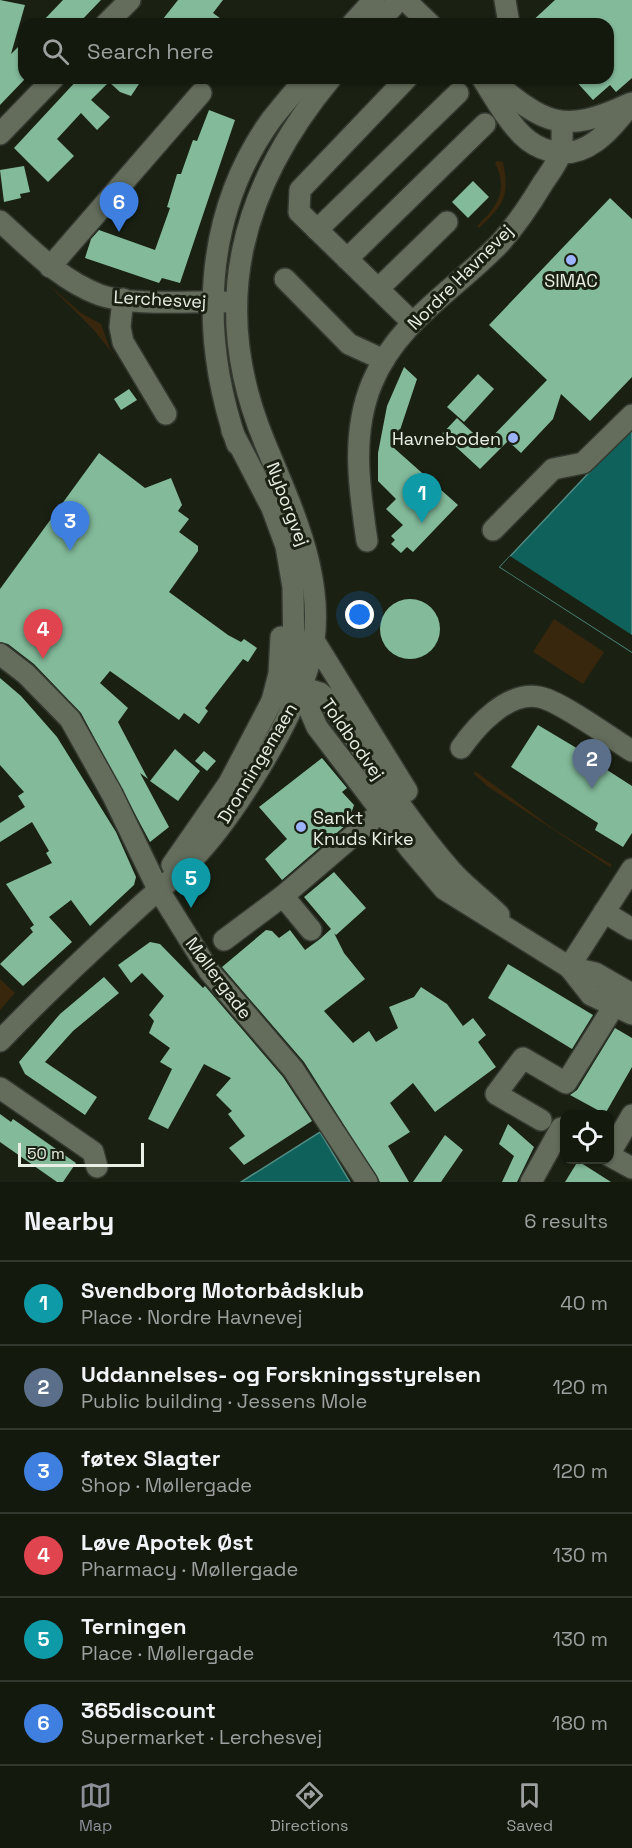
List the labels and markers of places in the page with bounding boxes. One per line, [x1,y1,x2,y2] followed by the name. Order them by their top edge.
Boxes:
[100,182,138,232] pin: 6
[564,253,578,267] marker: SIMAC
[544,269,598,292] place label: SIMAC
[392,427,501,450] place label: Havneboden
[506,431,520,445] marker: Havneboden
[402,474,442,523] pin: 1
[50,502,90,551] pin: 3
[24,610,63,659] pin: 4
[572,740,612,789] pin: 2
[313,806,414,850] place label: Sankt Knuds Kirke
[294,820,308,834] marker: Sankt Knuds Kirke
[172,858,210,908] pin: 5

